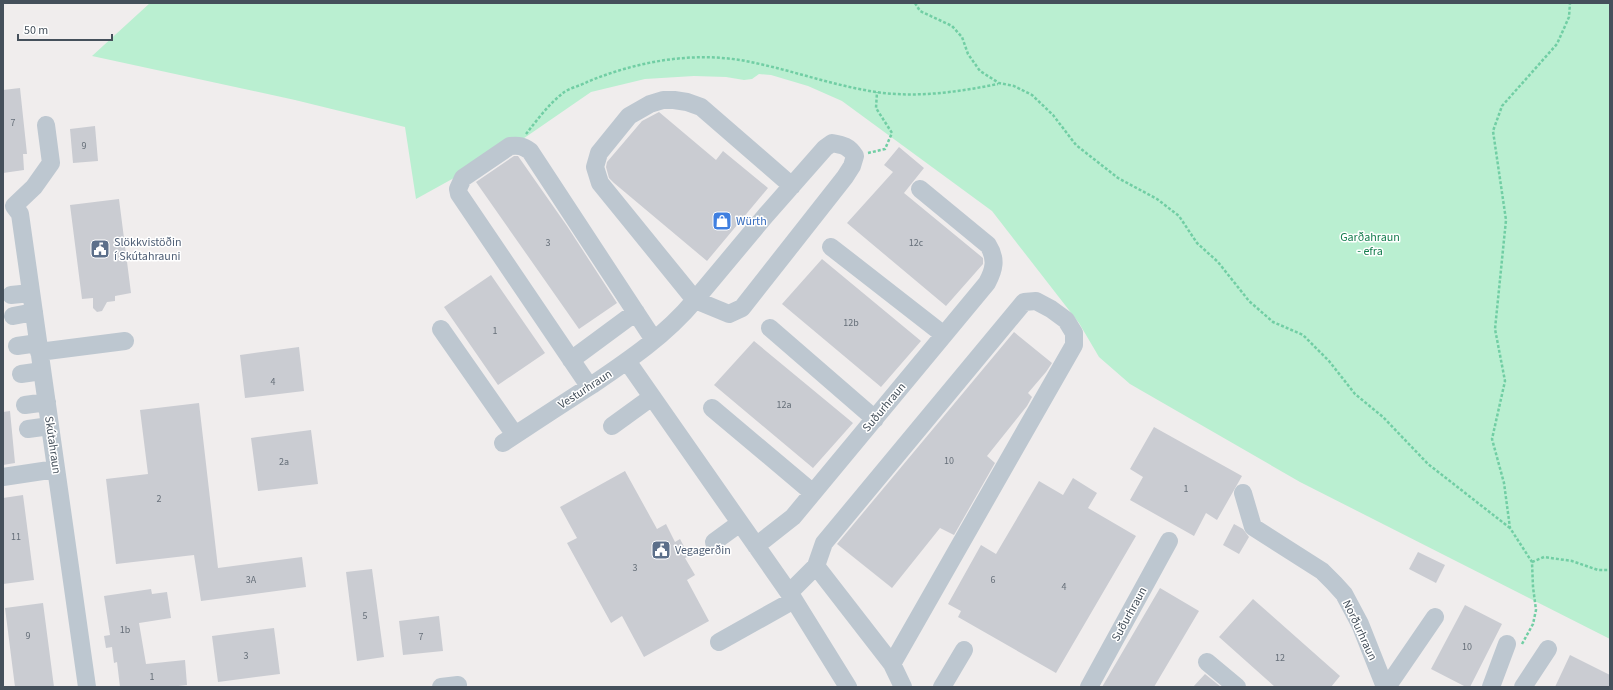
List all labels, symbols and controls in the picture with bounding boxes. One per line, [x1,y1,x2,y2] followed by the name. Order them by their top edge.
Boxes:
[18,16,112,42] scale bar
[24,22,48,39] text: 50 m
[11,116,16,130] house number: 7
[82,139,87,153] house number: 9
[711,210,733,232] shop icon: Würth
[736,213,767,230] place label: Würth
[1340,229,1400,260] park label: Garðahraun - efra
[114,234,182,265] place label: Slökkvistöðin í Skútahrauni
[546,236,551,250] house number: 3
[909,236,924,250] house number: 12c
[89,238,111,260] public building icon: Slökkvistöðin í Skútahrauni
[843,316,859,330] house number: 12b
[493,324,498,338] house number: 1
[555,366,616,413] street label: Vesturhraun
[271,375,276,389] house number: 4
[859,379,910,436] street label: Suðurhraun
[777,398,791,412] house number: 12a
[40,415,65,475] street label: Skútahraun
[944,454,954,468] house number: 10
[279,455,289,469] house number: 2a
[1184,482,1189,496] house number: 1
[157,492,162,506] house number: 2
[11,530,21,544] house number: 11
[650,539,672,561] public building icon: Vegagerðin
[675,542,731,559] place label: Vegagerðin
[633,561,638,575] house number: 3
[246,573,257,587] house number: 3A
[991,573,996,587] house number: 6
[1062,580,1067,594] house number: 4
[1108,584,1151,644] street label: Suðurhraun
[1338,597,1381,663] street label: Norðurhraun
[363,609,368,623] house number: 5
[120,623,131,637] house number: 1b
[26,629,31,643] house number: 9
[419,630,424,644] house number: 7
[1462,640,1472,654] house number: 10
[244,649,249,663] house number: 3
[1275,651,1285,665] house number: 12
[150,670,155,684] house number: 1

